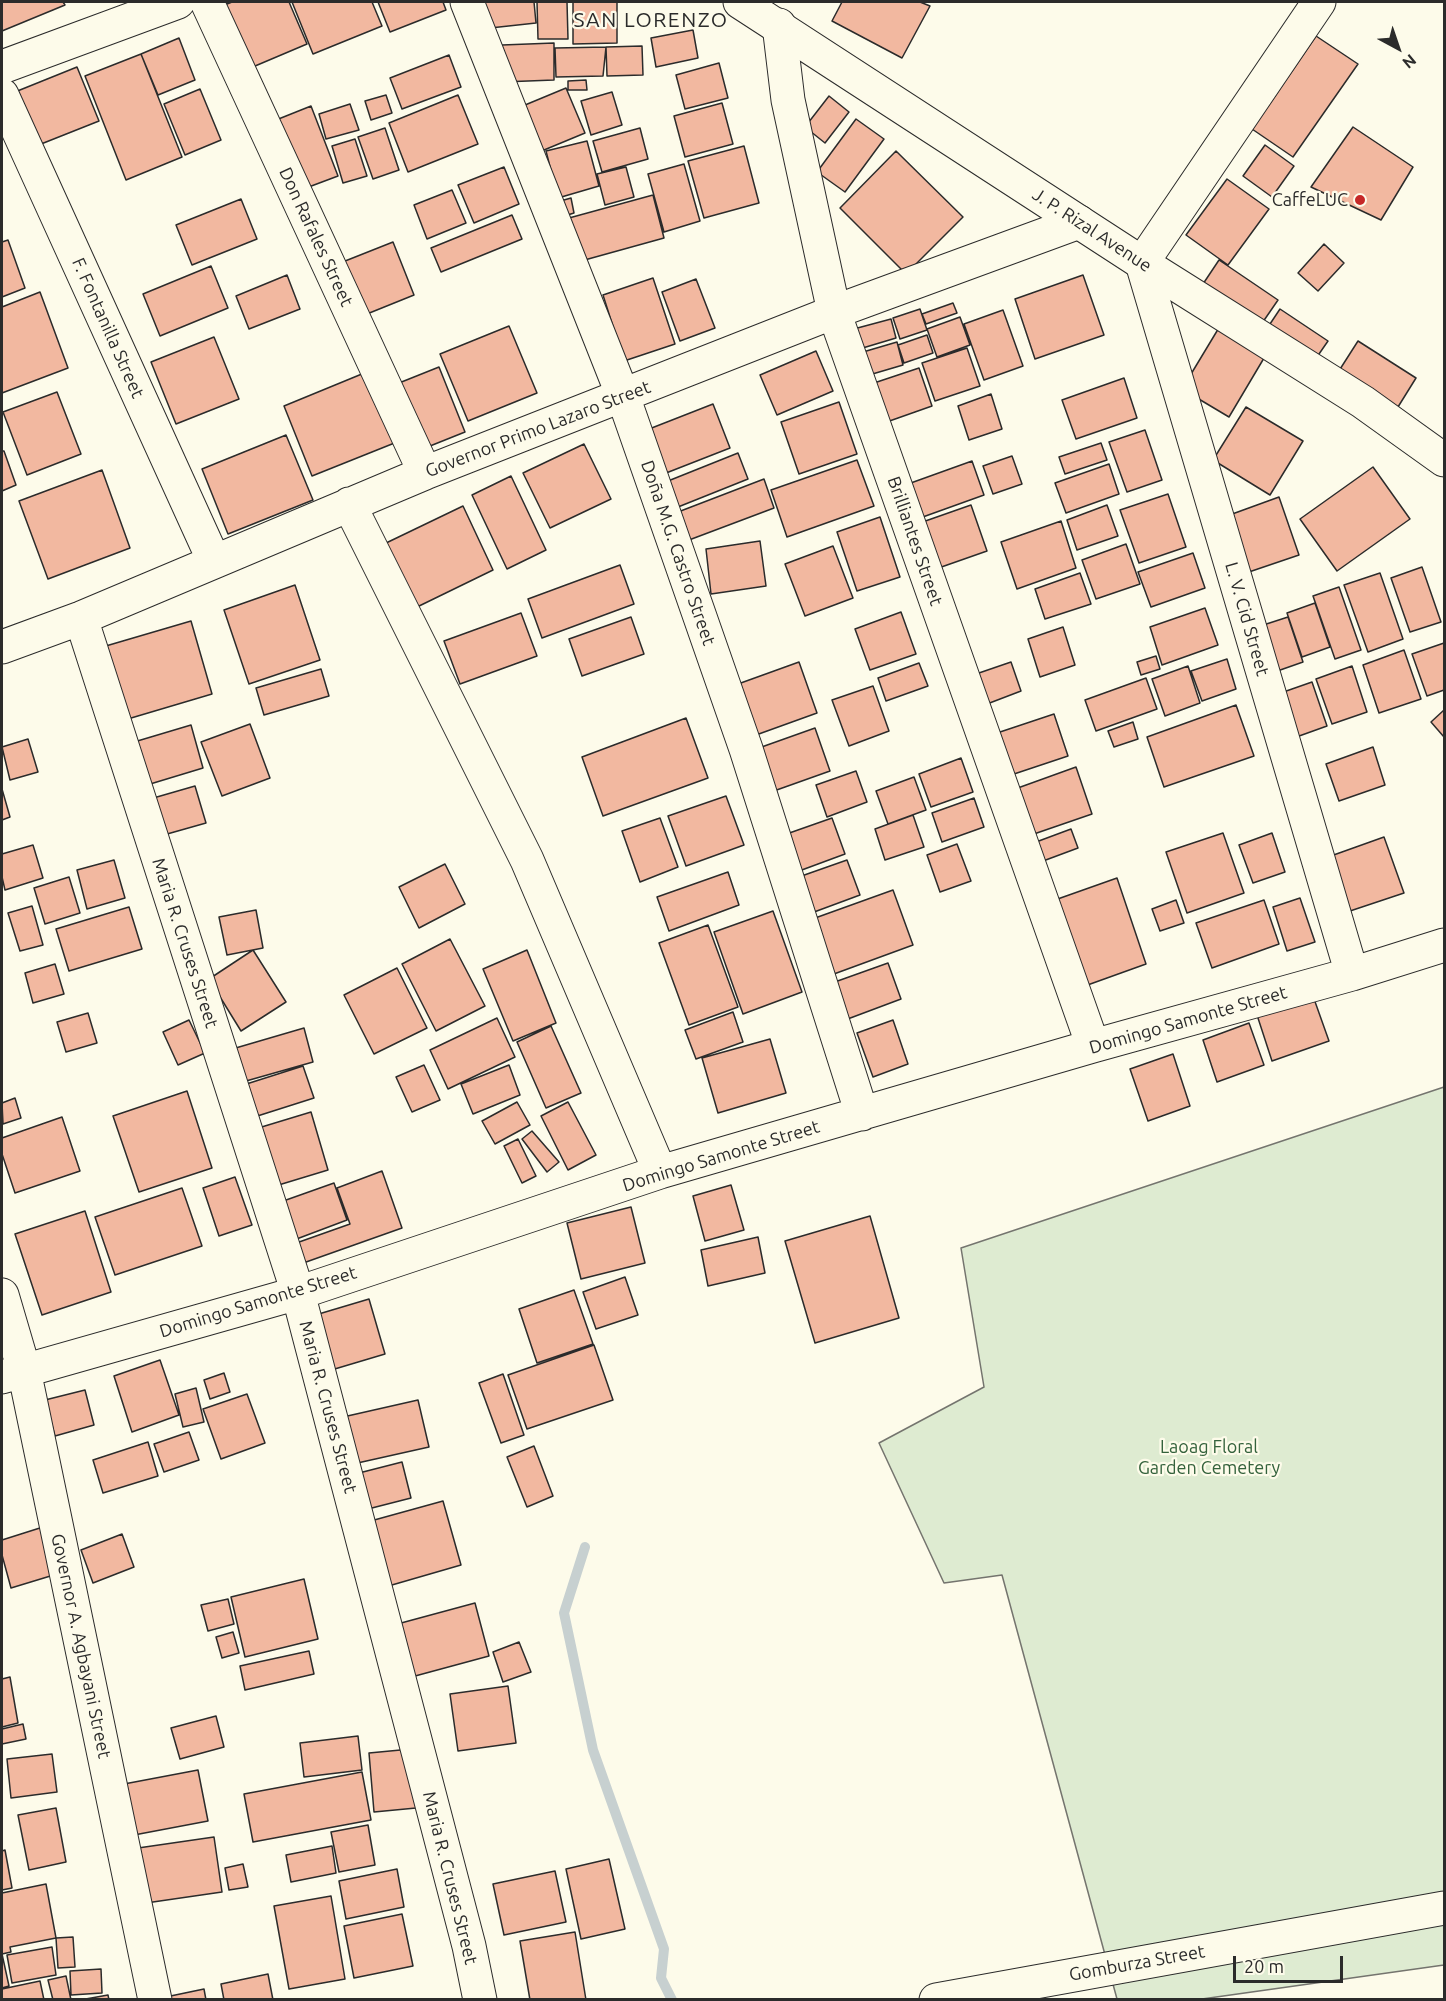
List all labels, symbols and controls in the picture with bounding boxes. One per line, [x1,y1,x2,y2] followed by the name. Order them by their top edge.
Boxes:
[573,7,729,33] district label: SAN LORENZO
[1368,18,1428,78] north arrow
[1399,51,1420,73] text: N
[274,164,358,310] street label: Don Rafales Street
[1028,183,1156,277] street label: J. P. Rizal Avenue
[1272,189,1348,211] place label: CaffeLUC
[1353,193,1367,207] marker: CaffeLUC
[67,254,149,402] street label: F. Fontanilla Street
[422,376,654,482] street label: Governor Primo Lazaro Street
[636,458,720,648] street label: Doña M.G. Castro Street
[883,474,947,608] street label: Brilliantes Street
[1220,560,1274,678] street label: L. V. Cid Street
[147,855,223,1031] street label: Maria R. Cruses Street
[1087,981,1289,1059] street label: Domingo Samonte Street
[620,1116,822,1196] street label: Domingo Samonte Street
[157,1262,359,1342] street label: Domingo Samonte Street
[295,1318,361,1496] street label: Maria R. Cruses Street
[1138,1436,1280,1478] park label: Laoag Floral Garden Cemetery
[47,1532,115,1760] street label: Governor A. Agbayani Street
[418,1789,482,1967] street label: Maria R. Cruses Street
[1067,1940,1207,1986] street label: Gomburza Street
[1236,1944,1346,1982] scale bar
[1244,1956,1284,1976] text: 20 m

